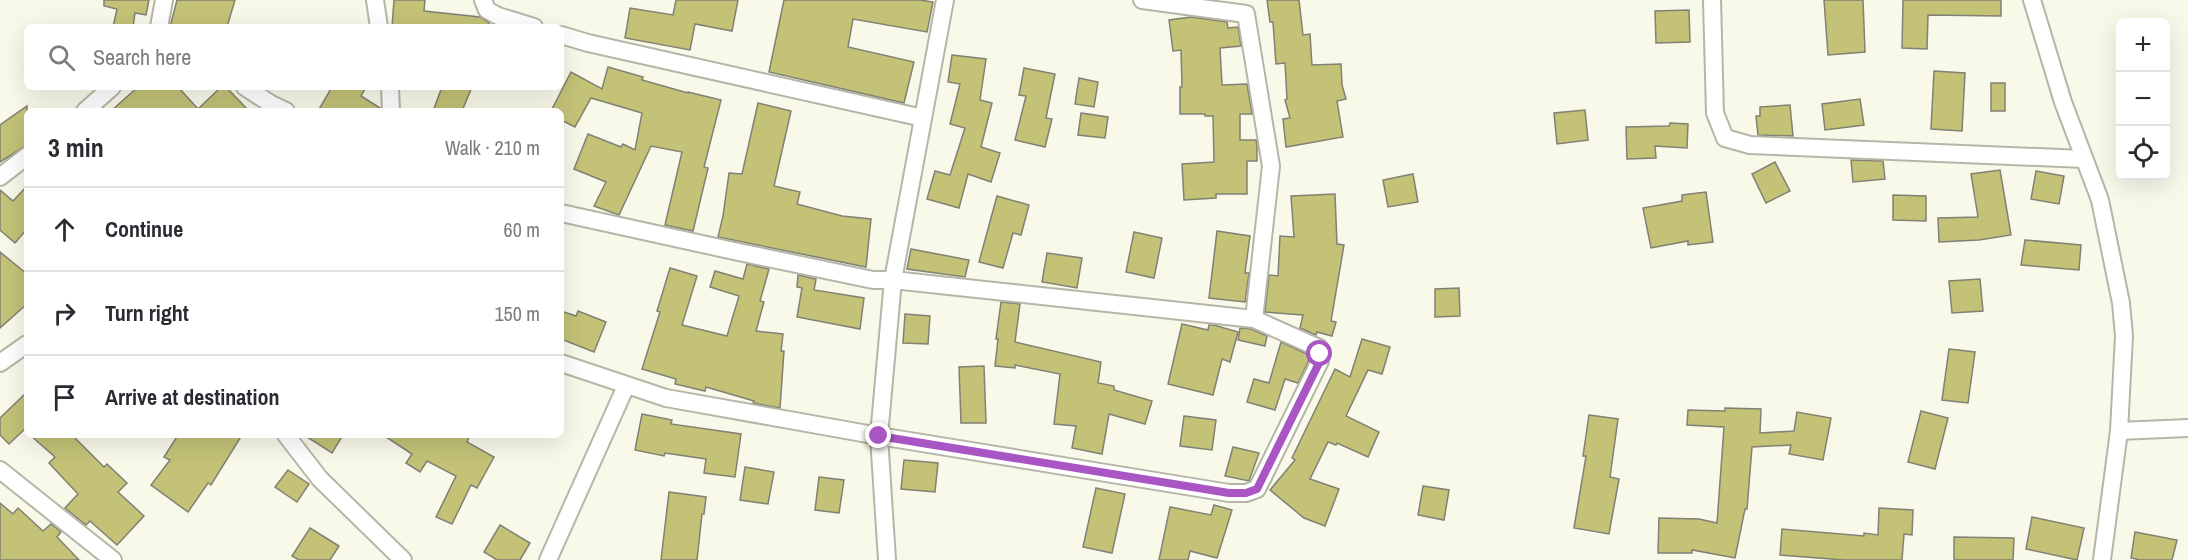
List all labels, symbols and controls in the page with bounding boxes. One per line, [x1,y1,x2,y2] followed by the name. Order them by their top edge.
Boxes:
[2116,18,2170,180] map controls
[2116,18,2170,72] button: +
[24,24,564,90] search box
[45,41,78,74] icon: search
[93,42,191,72] text: Search here
[2116,72,2170,126] button: −
[2116,126,2170,180] button: locate
[48,130,104,165] text: 3 min
[445,134,540,161] text: Walk · 210 m
[48,213,81,246] icon: ahead
[105,214,183,244] text: Continue
[504,216,540,243] text: 60 m
[48,297,81,330] icon: right
[105,298,189,328] text: Turn right
[494,300,540,327] text: 150 m
[1306,340,1332,366] route start
[48,381,81,414] icon: arrive
[105,382,279,412] text: Arrive at destination
[865,422,891,448] route end

